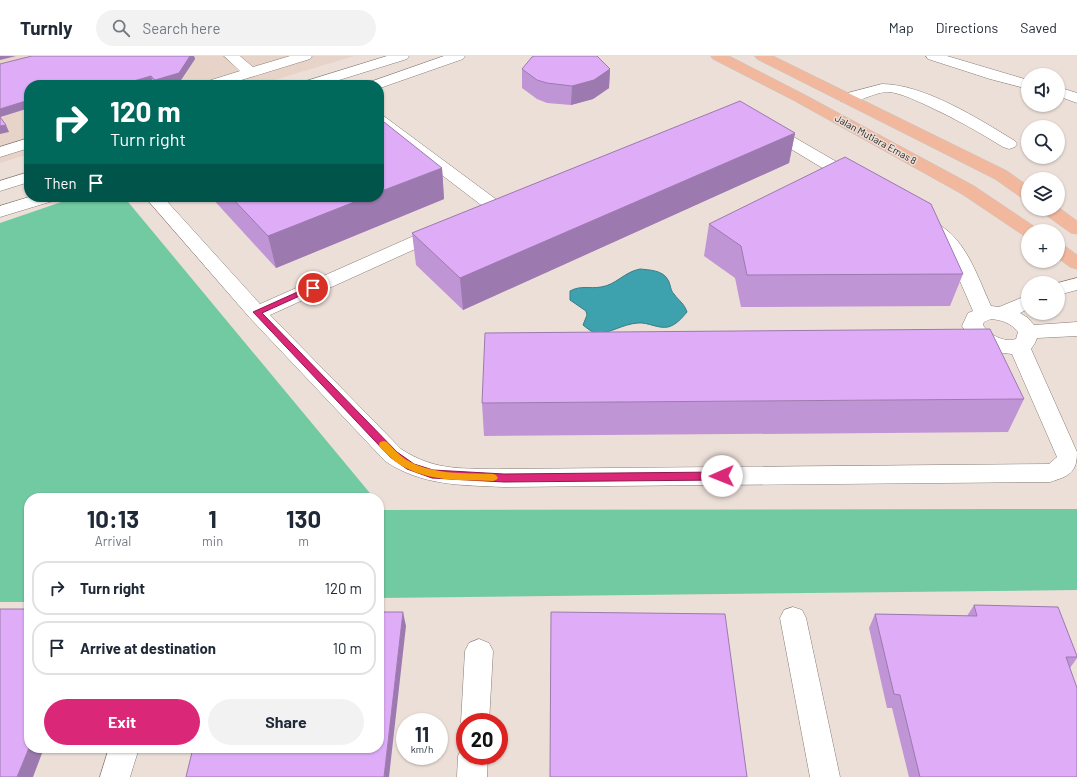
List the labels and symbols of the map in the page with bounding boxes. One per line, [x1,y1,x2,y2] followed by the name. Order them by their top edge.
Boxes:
[833,112,919,166] street label: Jalan Mutiara Emas 8
[296,271,330,305] pin
[701,455,743,497] position arrow
[456,713,508,765] speed limit sign: 20

